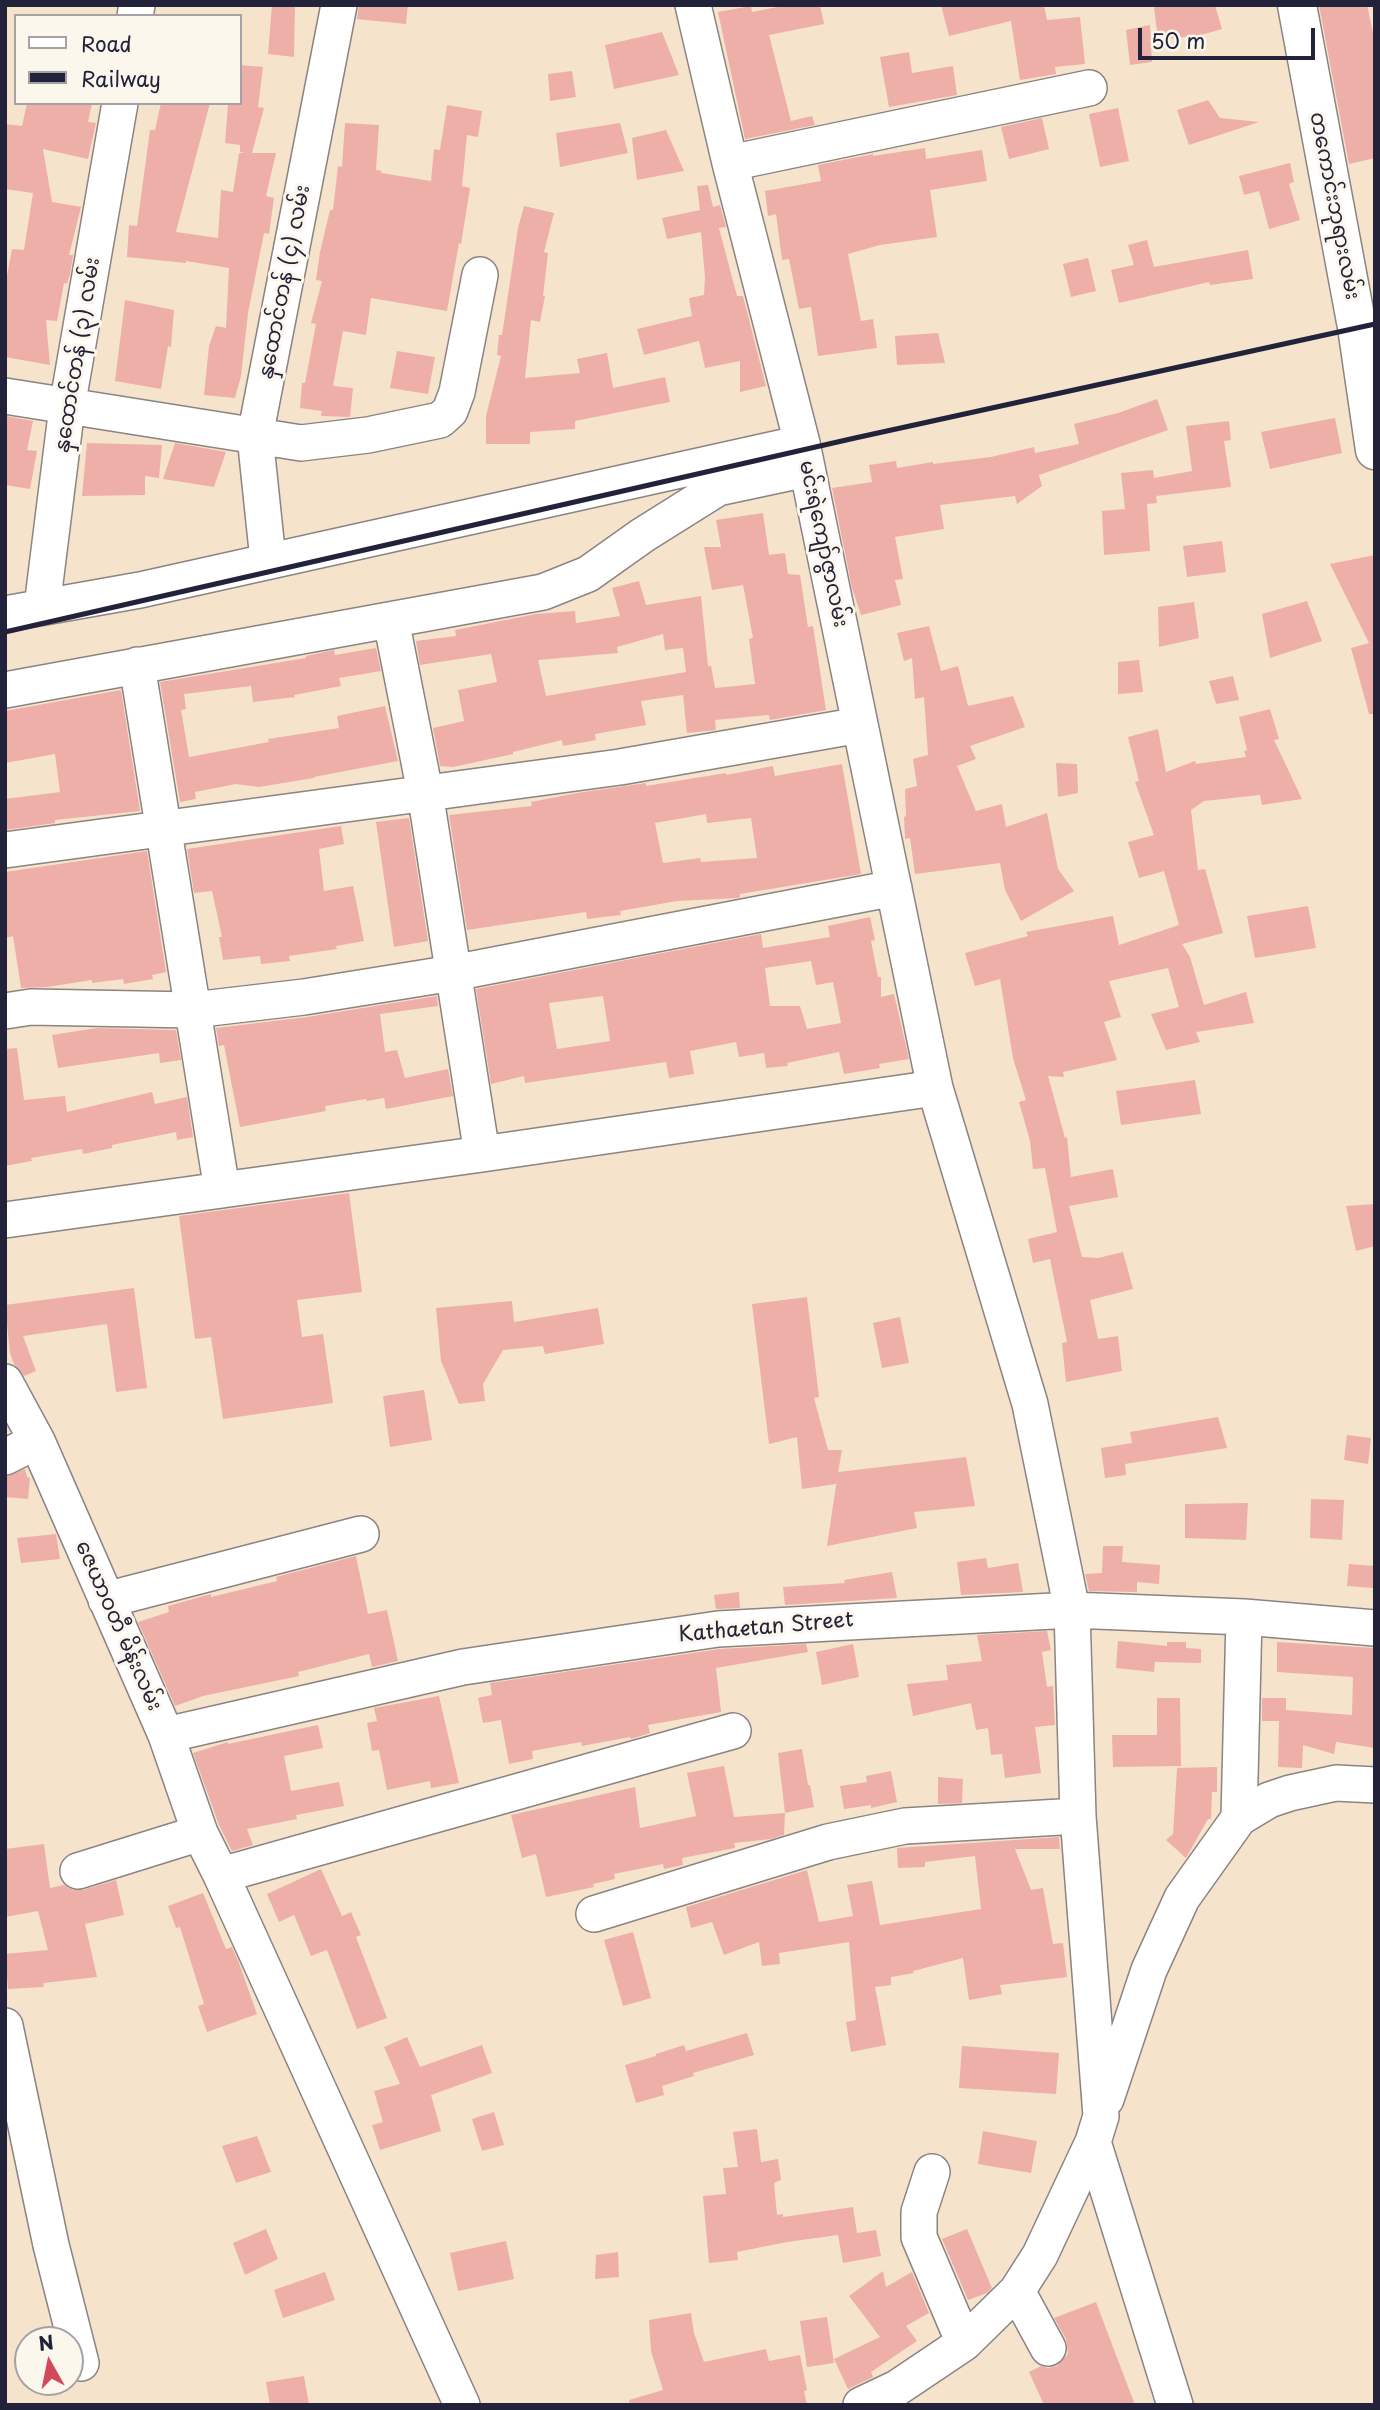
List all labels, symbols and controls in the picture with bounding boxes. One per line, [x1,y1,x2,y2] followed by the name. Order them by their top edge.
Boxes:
[14,14,242,105] legend
[1142,14,1319,58] scale bar
[1151,24,1205,56] text: 50 m
[81,27,132,59] text: Road
[81,62,161,94] text: Railway
[1303,110,1365,302] street label: တကောင်းဘုရားလမ်း
[254,183,316,381] street label: နှထောင်တန် (၄) လမ်း
[50,256,106,454] street label: နှထောင်တန် (၃) လမ်း
[793,458,853,630] street label: မင်းရဲကျော်ဇွာလမ်း
[69,1537,167,1715] street label: ဇေယာဝတီ မိန်းလမ်း
[677,1608,855,1648] street label: Kathaetan Street
[14,2326,84,2396] north arrow
[36,2327,56,2357] text: N

